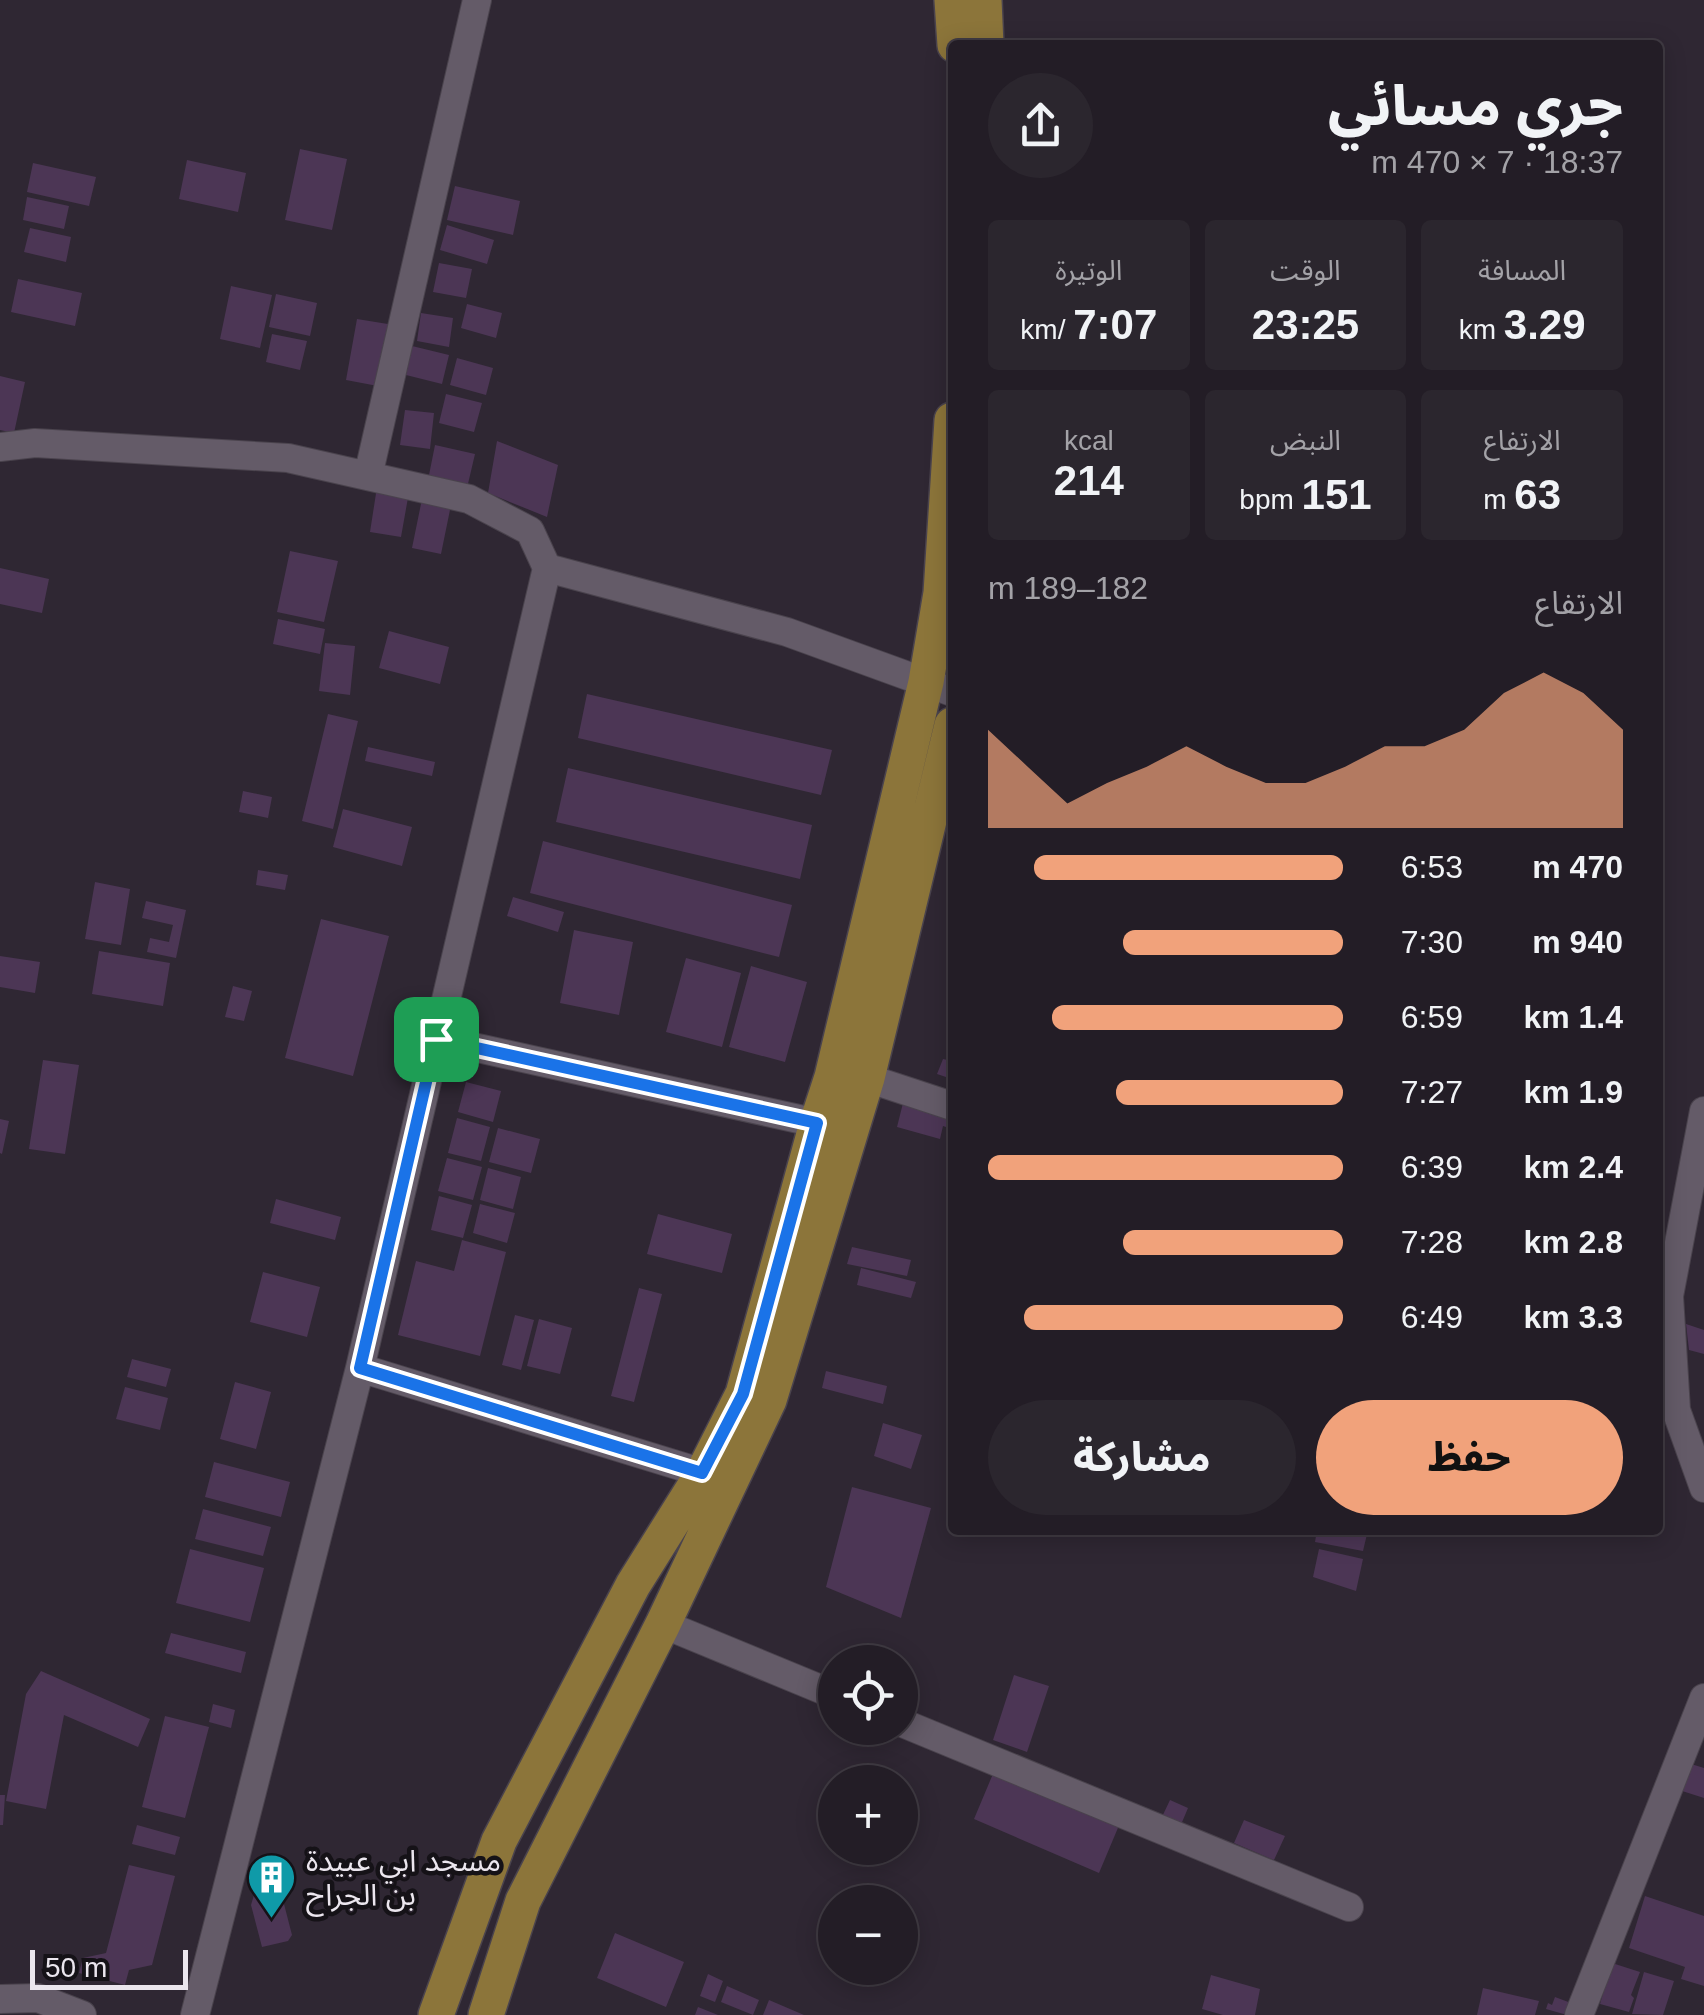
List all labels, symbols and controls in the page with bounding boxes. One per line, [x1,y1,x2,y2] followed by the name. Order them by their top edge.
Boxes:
[988,73,1093,178] button: share
[1328,75,1623,137] text: جري مسائي
[1371,144,1623,180] text: 18:37 · 7 × 470 m
[1055,255,1122,286] text: الوتيرة
[1270,255,1341,286] text: الوقت
[1478,255,1566,286] text: المسافة
[1073,301,1157,348] text: 7:07
[1252,301,1359,348] text: 23:25
[1504,301,1586,348] text: 3.29
[1020,314,1073,345] text: /km
[1459,314,1504,345] text: km
[1064,425,1114,456] text: kcal
[1270,425,1341,456] text: النبض
[1484,425,1561,456] text: الارتفاع
[1054,457,1124,504] text: 214
[1302,471,1372,518] text: 151
[1514,471,1561,518] text: 63
[1239,484,1302,515] text: bpm
[1483,484,1514,515] text: m
[988,570,1148,606] text: 182–189 m
[1535,585,1623,621] text: الارتفاع
[1401,849,1463,885] text: 6:53
[1532,849,1623,885] text: 470 m
[1401,924,1463,960] text: 7:30
[1532,924,1623,960] text: 940 m
[394,997,479,1082] pin
[1401,999,1463,1035] text: 6:59
[1523,999,1623,1035] text: 1.4 km
[409,1012,464,1067] icon: arrive
[1401,1074,1463,1110] text: 7:27
[1523,1074,1623,1110] text: 1.9 km
[1401,1149,1463,1185] text: 6:39
[1523,1149,1623,1185] text: 2.4 km
[1401,1224,1463,1260] text: 7:28
[1523,1224,1623,1260] text: 2.8 km
[1401,1299,1463,1335] text: 6:49
[1523,1299,1623,1335] text: 3.3 km
[988,1400,1296,1515] button: مشاركة
[1316,1400,1623,1515] button: حفظ
[818,1645,918,1985] map controls
[818,1645,918,1745] button: locate
[818,1765,918,1865] button: +
[306,1844,501,1917] place label: مسجد ابي عبيدة بن الجراح
[245,1852,297,1920] building icon: مسجد ابي عبيدة بن الجراح
[818,1885,918,1985] button: −
[30,1945,188,1990] scale bar
[45,1952,107,1983] text: 50 m

